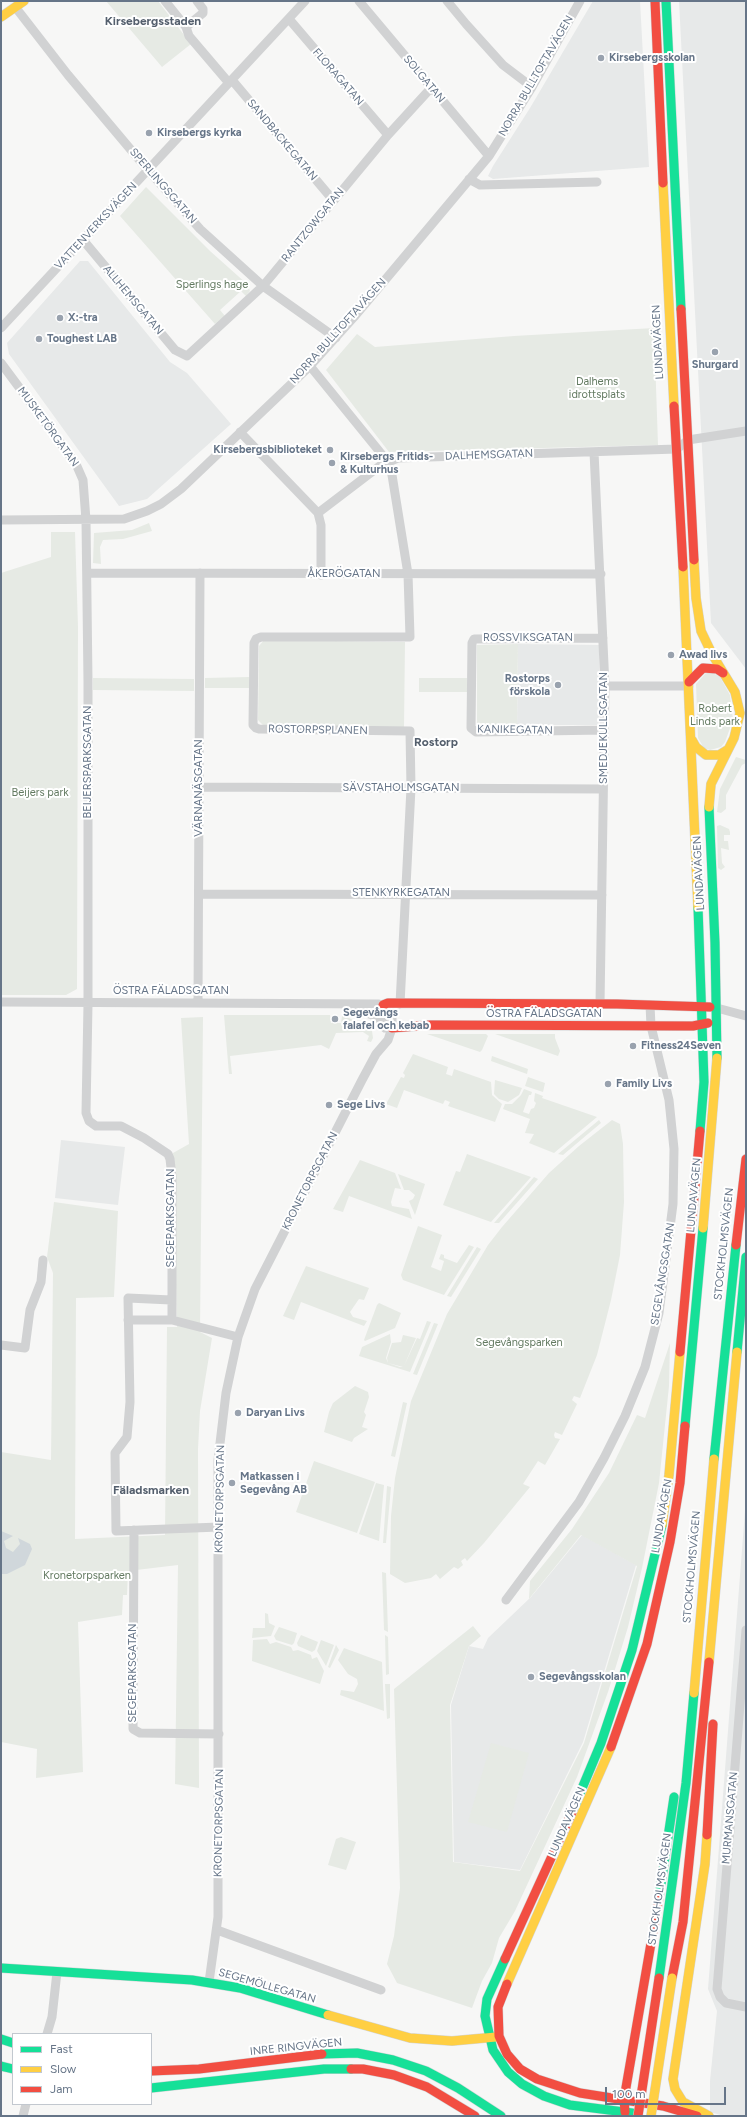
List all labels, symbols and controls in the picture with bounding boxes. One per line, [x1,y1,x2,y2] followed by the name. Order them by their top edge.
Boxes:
[496,13,576,139] street label: NORRA BULLTOFTAVÄGEN
[105,14,201,28] district label: Kirsebergsstaden
[310,46,366,108] street label: FLORAGATAN
[609,51,695,65] place label: Kirsebergsskolan
[400,53,448,105] street label: SOLGATAN
[596,53,606,63] marker: Kirsebergsskolan
[244,97,320,183] street label: SANDBACKEGATAN
[157,126,242,140] place label: Kirsebergs kyrka
[144,128,154,138] marker: Kirsebergs kyrka
[127,146,199,226] street label: SPERLINGSGATAN
[52,180,140,272] street label: VATTENVERKSVÄGEN
[279,185,347,265] street label: RANTZOWGATAN
[100,263,166,337] street label: ALLHEMSGATAN
[287,276,389,386] street label: NORRA BULLTOFTAVÄGEN
[176,278,248,292] park label: Sperlings hage
[649,304,667,380] street label: LUNDAVÄGEN
[68,311,98,325] place label: X:-tra
[55,313,65,323] marker: X:-tra
[47,332,117,346] place label: Toughest LAB
[34,334,44,344] marker: Toughest LAB
[710,347,720,357] marker: Shurgard
[692,358,738,372] place label: Shurgard
[569,375,625,401] park label: Dalhems idrottsplats
[15,385,81,469] street label: MUSKETÖRGATAN
[213,443,322,457] place label: Kirsebergsbiblioteket
[325,445,335,455] marker: Kirsebergsbiblioteket
[445,447,533,463] street label: DALHEMSGATAN
[340,450,433,476] place label: Kirsebergs Fritids- & Kulturhus
[327,458,337,468] marker: Kirsebergs Fritids- & Kulturhus
[308,567,380,581] street label: ÅKERÖGATAN
[483,631,573,645] street label: ROSSVIKSGATAN
[679,648,727,662] place label: Awad livs
[666,650,676,660] marker: Awad livs
[505,672,550,698] place label: Rostorps förskola
[597,672,611,784] street label: SMEDJEKULLSGATAN
[553,680,563,690] marker: Rostorps förskola
[690,702,740,728] park label: Robert Linds park
[81,705,95,819] street label: BEIJERSPARKSGATAN
[268,723,368,737] street label: ROSTORPSPLANEN
[477,723,553,737] street label: KANIKEGATAN
[414,735,458,749] district label: Rostorp
[192,739,206,837] street label: VÄRNANÄSGATAN
[343,781,459,795] street label: SÄVSTAHOLMSGATAN
[12,786,68,800] park label: Beijers park
[690,835,708,911] street label: LUNDAVÄGEN
[352,886,450,900] street label: STENKYRKEGATAN
[113,984,229,998] street label: ÖSTRA FÄLADSGATAN
[343,1006,429,1032] place label: Segevångs falafel och kebab
[486,1007,602,1021] street label: ÖSTRA FÄLADSGATAN
[330,1014,340,1024] marker: Segevångs falafel och kebab
[641,1039,721,1053] place label: Fitness24Seven
[628,1041,638,1051] marker: Fitness24Seven
[616,1077,672,1091] place label: Family Livs
[603,1079,613,1089] marker: Family Livs
[337,1098,385,1112] place label: Sege Livs
[324,1100,334,1110] marker: Sege Livs
[279,1130,341,1232] street label: KRONETORPSGATAN
[684,1157,704,1233] street label: LUNDAVÄGEN
[164,1168,178,1268] street label: SEGEPARKSGATAN
[712,1187,736,1301] street label: STOCKHOLMSVÄGEN
[648,1222,678,1326] street label: SEGEVÅNGSGATAN
[475,1336,563,1350] park label: Segevångsparken
[246,1406,305,1420] place label: Daryan Livs
[233,1408,243,1418] marker: Daryan Livs
[212,1445,228,1553] street label: KRONETORPSGATAN
[240,1470,307,1496] place label: Matkassen i Segevång AB
[227,1478,237,1488] marker: Matkassen i Segevång AB
[649,1478,675,1554] street label: LUNDAVÄGEN
[113,1483,189,1497] district label: Fäladsmarken
[680,1510,704,1624] street label: STOCKHOLMSVÄGEN
[43,1569,131,1583] park label: Kronetorpsparken
[126,1623,140,1723] street label: SEGEPARKSGATAN
[539,1670,626,1684] place label: Segevångsskolan
[526,1672,536,1682] marker: Segevångsskolan
[211,1769,227,1877] street label: KRONETORPSGATAN
[719,1771,741,1865] street label: MURMANSGATAN
[546,1785,588,1859] street label: LUNDAVÄGEN
[646,1832,674,1946] street label: STOCKHOLMSVÄGEN
[217,1966,317,2006] street label: SEGEMÖLLEGATAN
[12,2033,152,2105] legend
[249,2036,343,2058] street label: INRE RINGVÄGEN
[50,2042,73,2056] text: Fast
[50,2062,76,2076] text: Slow
[607,2079,728,2105] scale bar
[50,2082,73,2096] text: Jam
[612,2087,646,2101] text: 100 m

